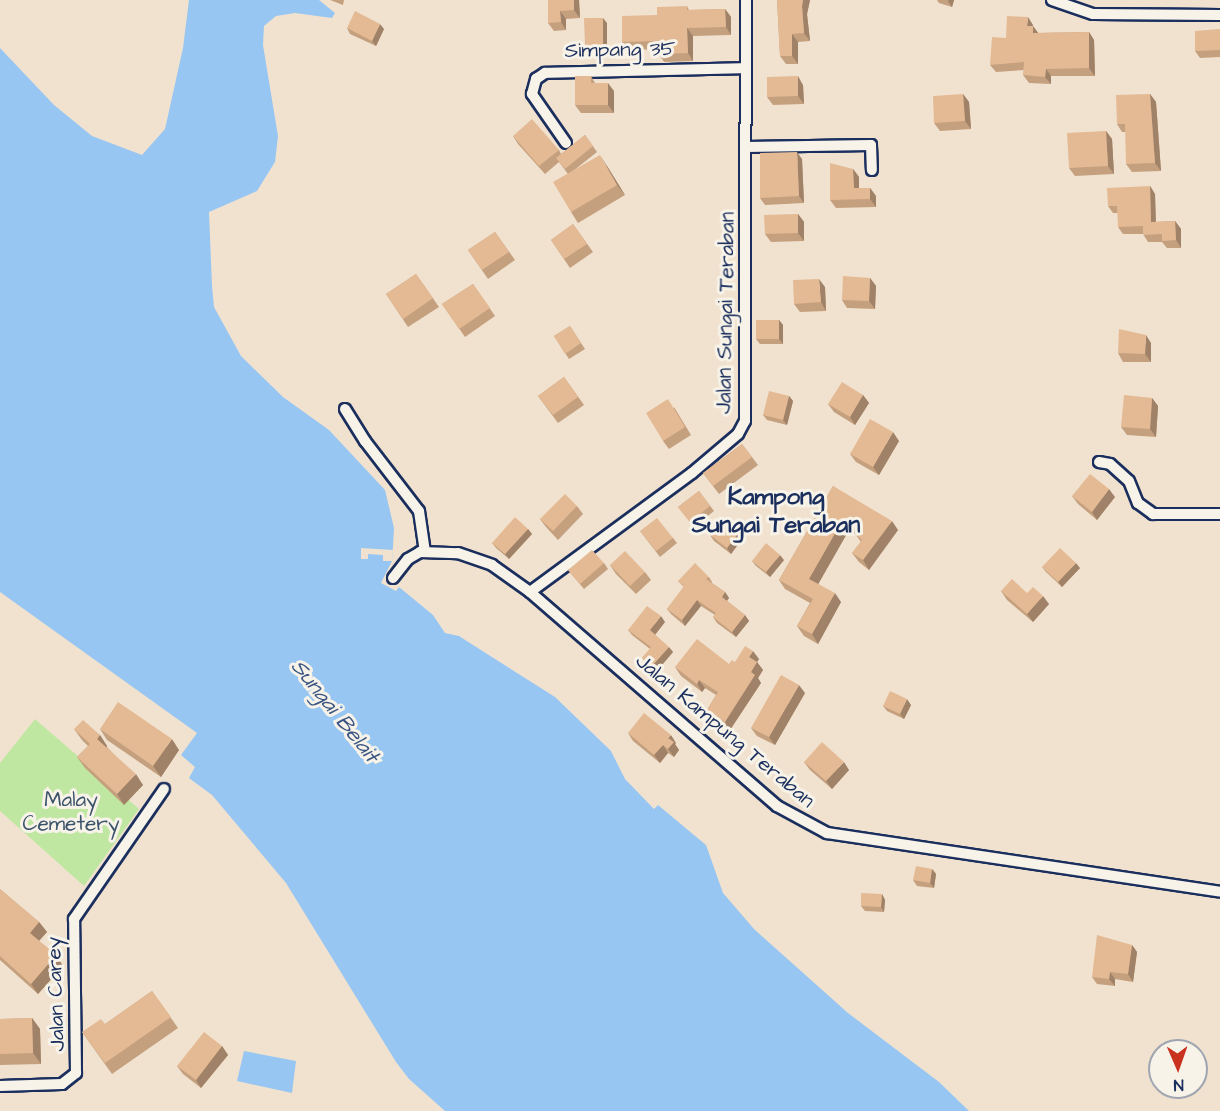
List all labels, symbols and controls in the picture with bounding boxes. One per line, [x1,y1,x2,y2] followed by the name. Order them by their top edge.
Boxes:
[564,36,676,64] street label: Simpang 35
[712,212,740,414] street label: Jalan Sungai Teraban
[692,484,860,540] district label: Kampong Sungai Teraban
[630,649,820,813] street label: Jalan Kampung Teraban
[285,654,385,768] water label: Sungai Belait
[23,787,119,837] park label: Malay Cemetery
[41,936,71,1052] street label: Jalan Carey
[1148,1039,1208,1099] north arrow
[1173,1074,1184,1096] text: N

